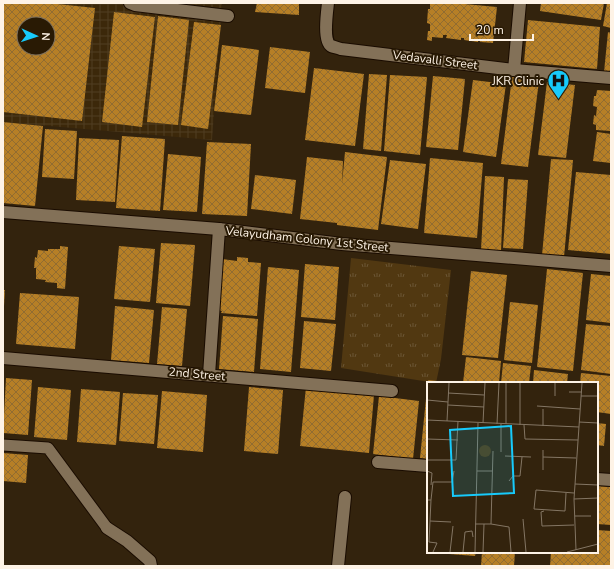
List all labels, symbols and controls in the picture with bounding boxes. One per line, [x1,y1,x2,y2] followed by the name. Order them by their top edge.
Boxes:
[16,16,56,56] north arrow
[470,16,533,42] scale bar
[476,22,504,38] text: 20 m
[38,32,53,41] text: N
[391,47,479,73] street label: Vedavalli Street
[546,68,572,101] hospital icon: JKR Clinic
[491,73,544,89] place label: JKR Clinic
[224,222,390,256] street label: Velayudham Colony 1st Street
[168,364,227,385] street label: 2nd Street
[427,382,598,553] inset map

